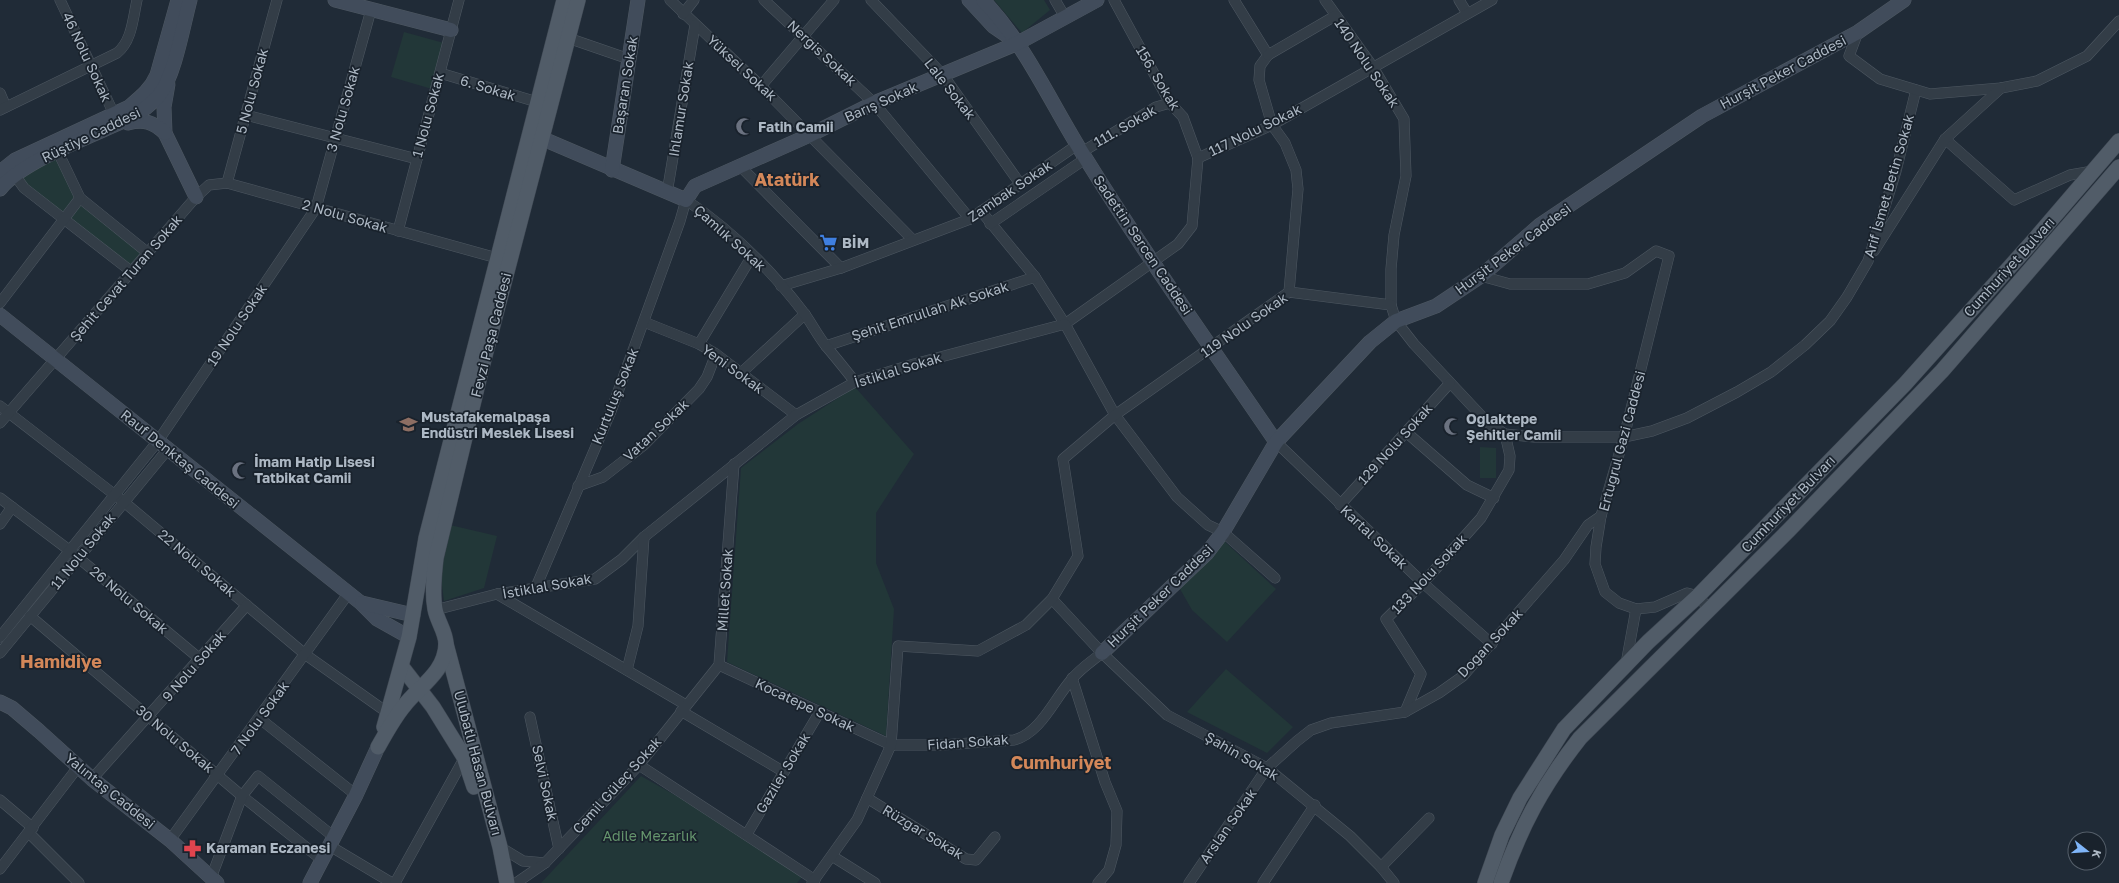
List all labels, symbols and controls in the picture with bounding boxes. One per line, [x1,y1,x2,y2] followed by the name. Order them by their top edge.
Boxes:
[59,9,116,104] street label: 46 Nolu Sokak
[1331,15,1404,111] street label: 140 Nolu Sokak
[784,16,860,89] street label: Nergis Sokak
[704,31,781,104] street label: Yüksel Sokak
[1717,31,1849,112] street label: Hurşit Peker Caddesi
[608,35,641,135] street label: Başaran Sokak
[1133,42,1184,113] street label: 156. Sokak
[232,46,271,136] street label: 5 Nolu Sokak
[921,55,980,123] street label: Lale Sokak
[665,60,696,158] street label: Ihlamur Sokak
[322,64,363,154] street label: 3 Nolu Sokak
[408,71,447,159] street label: 1 Nolu Sokak
[458,71,518,104] street label: 6. Sokak
[842,78,920,125] street label: Barış Sokak
[1206,100,1304,159] street label: 117 Nolu Sokak
[1091,101,1159,150] street label: 111. Sokak
[39,103,143,166] street label: Rüştiye Caddesi
[1860,112,1917,260] street label: Arif İsmet Betin Sokak
[735,117,755,137] mosque icon: Fatih Camii
[758,118,834,135] place label: Fatih Camii
[965,156,1055,225] street label: Zambak Sokak
[754,168,820,190] district label: Atatürk
[1090,172,1197,318] street label: Sadettin Sercen Caddesi
[300,195,390,236] street label: 2 Nolu Sokak
[1451,199,1574,298] street label: Hurşit Peker Caddesi
[691,201,770,274] street label: Çamlık Sokak
[66,211,185,345] street label: Şehit Cevat Turan Sokak
[1959,213,2058,320] street label: Cumhuriyet Bulvarı
[819,233,839,253] supermarket icon: BİM
[842,234,869,251] place label: BİM
[467,271,514,399] street label: Fevzi Paşa Caddesi
[849,277,1011,344] street label: Şehit Emrullah Ak Sokak
[203,280,270,369] street label: 19 Nolu Sokak
[1197,288,1290,361] street label: 119 Nolu Sokak
[699,340,768,397] street label: Yeni Sokak
[587,345,642,447] street label: Kurtuluş Sokak
[852,348,944,391] street label: İstiklal Sokak
[1595,369,1648,513] street label: Ertuğrul Gazi Caddesi
[620,395,692,464] street label: Vatan Sokak
[1354,400,1436,488] street label: 129 Nolu Sokak
[118,406,243,512] street label: Rauf Denktaş Caddesi
[421,408,574,441] place label: Mustafakemalpaşa Endüstri Meslek Lisesi
[1466,410,1562,443] place label: Oğlaktepe Şehitler Camii
[398,415,418,435] school or university icon: Mustafakemalpaşa Endüstri Meslek Lisesi
[1443,417,1463,437] mosque icon: Oğlaktepe Şehitler Camii
[1737,452,1838,556] street label: Cumhuriyet Bulvarı
[254,453,375,486] place label: İmam Hatip Lisesi Tatbikat Camii
[231,460,251,480] mosque icon: İmam Hatip Lisesi Tatbikat Camii
[1337,501,1412,572] street label: Kartal Sokak
[47,509,119,592] street label: 11 Nolu Sokak
[155,525,240,600] street label: 22 Nolu Sokak
[1387,530,1470,617] street label: 133 Nolu Sokak
[1103,541,1216,651] street label: Hurşit Peker Caddesi
[713,548,736,632] street label: Millet Sokak
[87,562,172,637] street label: 26 Nolu Sokak
[501,569,593,602] street label: İstiklal Sokak
[1453,605,1526,681] street label: Doğan Sokak
[158,627,229,705] street label: 9 Nolu Sokak
[20,650,102,672] district label: Hamidiye
[753,674,858,735] street label: Kocatepe Sokak
[227,677,292,758] street label: 7 Nolu Sokak
[451,688,506,837] street label: Ulubatlı Hasan Bulvarı
[133,701,218,776] street label: 30 Nolu Sokak
[1202,728,1282,784] street label: Şahin Sokak
[752,729,813,816] street label: Gaziler Sokak
[927,730,1009,753] street label: Fidan Sokak
[569,733,665,837] street label: Cemil Güleç Sokak
[529,743,562,823] street label: Selvi Sokak
[62,749,159,832] street label: Yalıntaş Caddesi
[1011,751,1111,773] district label: Cumhuriyet
[1195,785,1260,867] street label: Arslan Sokak
[880,801,967,862] street label: Rüzgar Sokak
[603,827,697,844] park label: Adile Mezarlık
[2067,831,2107,871] north arrow
[183,838,203,858] pharmacy icon: Karaman Eczanesi
[206,839,330,856] place label: Karaman Eczanesi
[2090,848,2104,860] text: K

